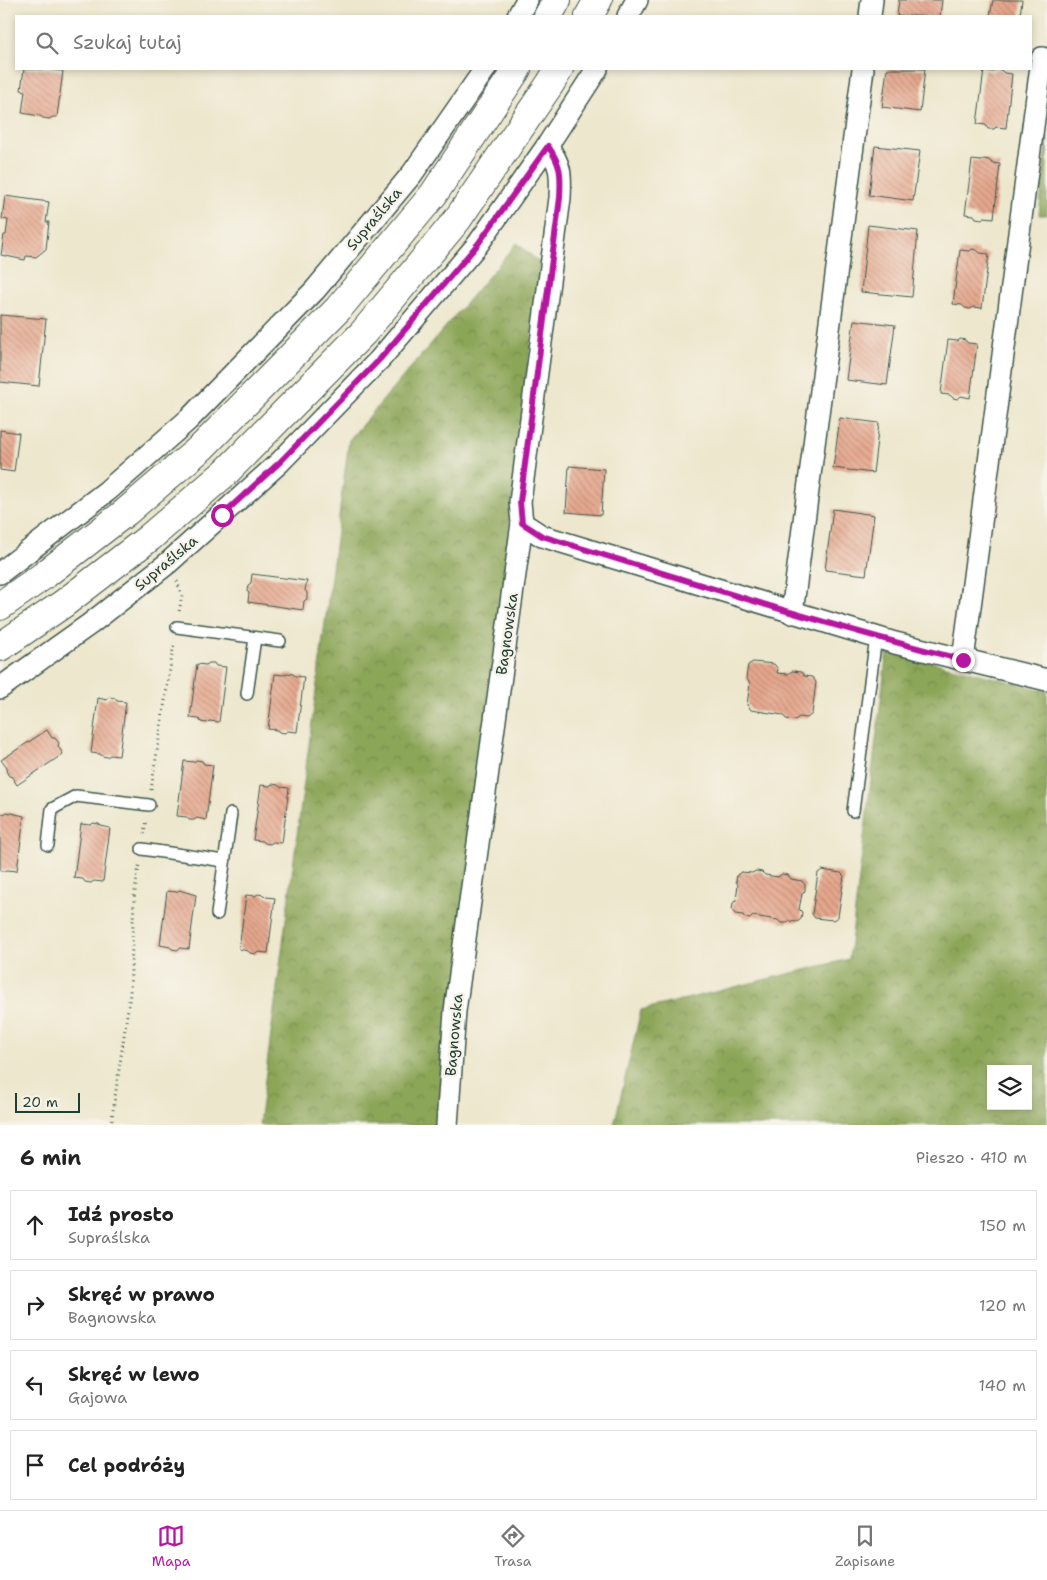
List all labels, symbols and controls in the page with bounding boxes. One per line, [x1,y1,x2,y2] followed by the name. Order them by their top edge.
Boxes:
[15,15,1032,70] search box
[33,29,61,57] icon: search
[73,30,182,55] text: Szukaj tutaj
[342,183,407,255] street label: Supraślska
[211,504,234,527] route start
[130,530,202,595] street label: Supraślska
[491,591,523,676] street label: Bagnowska
[952,649,975,672] route end
[440,992,468,1077] street label: Bagnowska
[987,1065,1032,1110] map controls
[987,1065,1032,1110] button: layers
[15,1090,80,1113] scale bar
[22,1093,58,1111] text: 20 m
[20,1144,81,1172] text: 6 min
[916,1147,1027,1168] text: Pieszo · 410 m
[68,1202,174,1227] text: Idź prosto
[21,1211,49,1239] icon: ahead
[979,1215,1026,1236] text: 150 m
[68,1227,150,1248] text: Supraślska
[68,1282,215,1307] text: Skręć w prawo
[21,1291,49,1319] icon: right
[979,1295,1026,1316] text: 120 m
[68,1307,156,1328] text: Bagnowska
[68,1362,200,1387] text: Skręć w lewo
[21,1371,49,1399] icon: left
[979,1375,1026,1396] text: 140 m
[68,1387,127,1408] text: Gajowa
[21,1451,49,1479] icon: arrive
[68,1453,185,1478] text: Cel podróży
[152,1522,191,1570] tab: Mapa
[494,1522,531,1570] tab: Trasa
[835,1522,895,1570] tab: Zapisane

